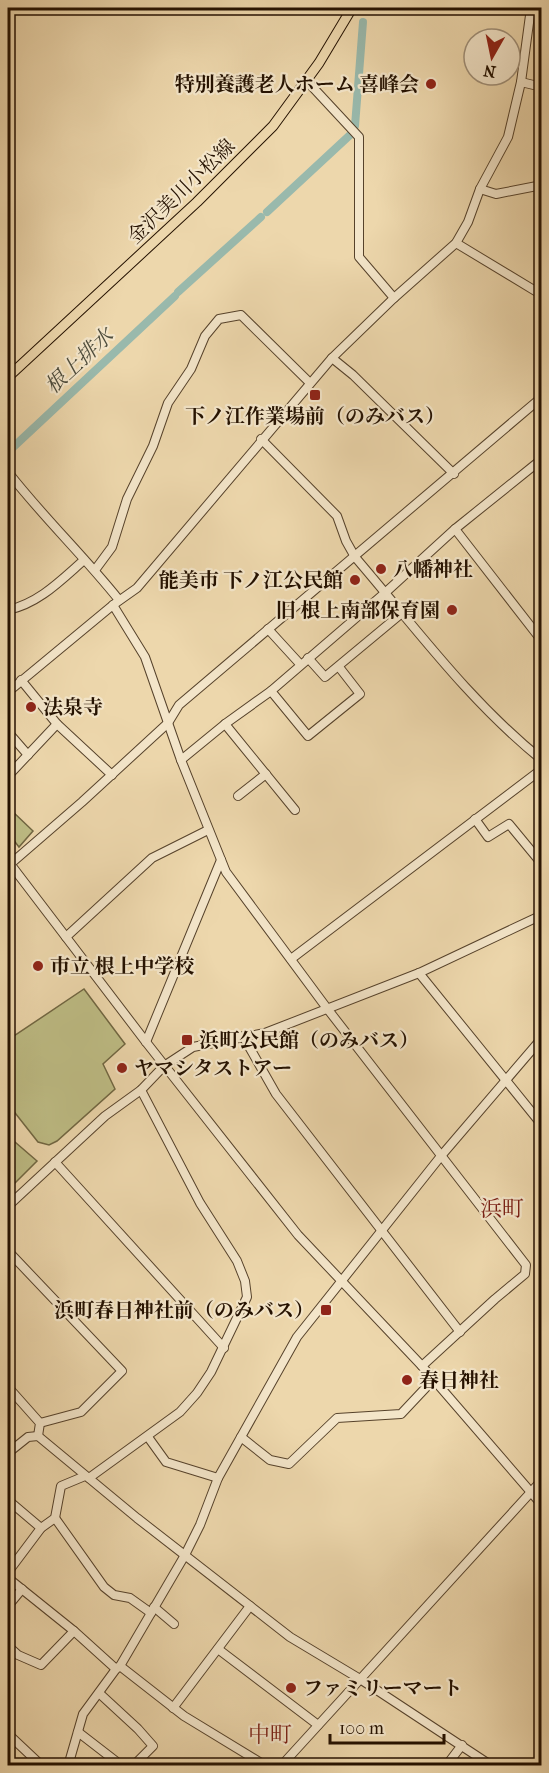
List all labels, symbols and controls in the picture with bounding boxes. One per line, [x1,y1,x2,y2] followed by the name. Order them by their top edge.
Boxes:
[462,27,522,87] north arrow
[481,61,497,82] text: N
[175,73,419,96] place label: 特別養護老人ホーム 喜峰会
[424,77,438,91] marker: 特別養護老人ホーム 喜峰会
[123,134,240,248] street label: 金沢美川小松線
[40,322,119,398] water label: 根上排水
[308,388,322,402] marker: 下ノ江作業場前（のみバス）
[185,405,445,428] place label: 下ノ江作業場前（のみバス）
[393,558,473,581] place label: 八幡神社
[374,562,388,576] marker: 八幡神社
[159,569,343,592] place label: 能美市 下ノ江公民館
[348,573,362,587] marker: 能美市 下ノ江公民館
[276,599,440,622] place label: 旧 根上南部保育園
[445,603,459,617] marker: 旧 根上南部保育園
[43,696,103,719] place label: 法泉寺
[24,700,38,714] marker: 法泉寺
[50,955,194,978] place label: 市立 根上中学校
[31,959,45,973] marker: 市立 根上中学校
[199,1029,419,1052] place label: 浜町公民館（のみバス）
[180,1033,194,1047] marker: 浜町公民館（のみバス）
[134,1057,292,1080] place label: ヤマシタストアー
[115,1061,129,1075] marker: ヤマシタストアー
[480,1196,524,1222] district label: 浜町
[54,1299,314,1322] place label: 浜町春日神社前（のみバス）
[319,1303,333,1317] marker: 浜町春日神社前（のみバス）
[419,1369,499,1392] place label: 春日神社
[400,1373,414,1387] marker: 春日神社
[303,1677,463,1700] place label: ファミリーマート
[284,1681,298,1695] marker: ファミリーマート
[330,1707,444,1745] scale bar
[339,1718,384,1739] text: 100 m
[248,1722,292,1748] district label: 中町

